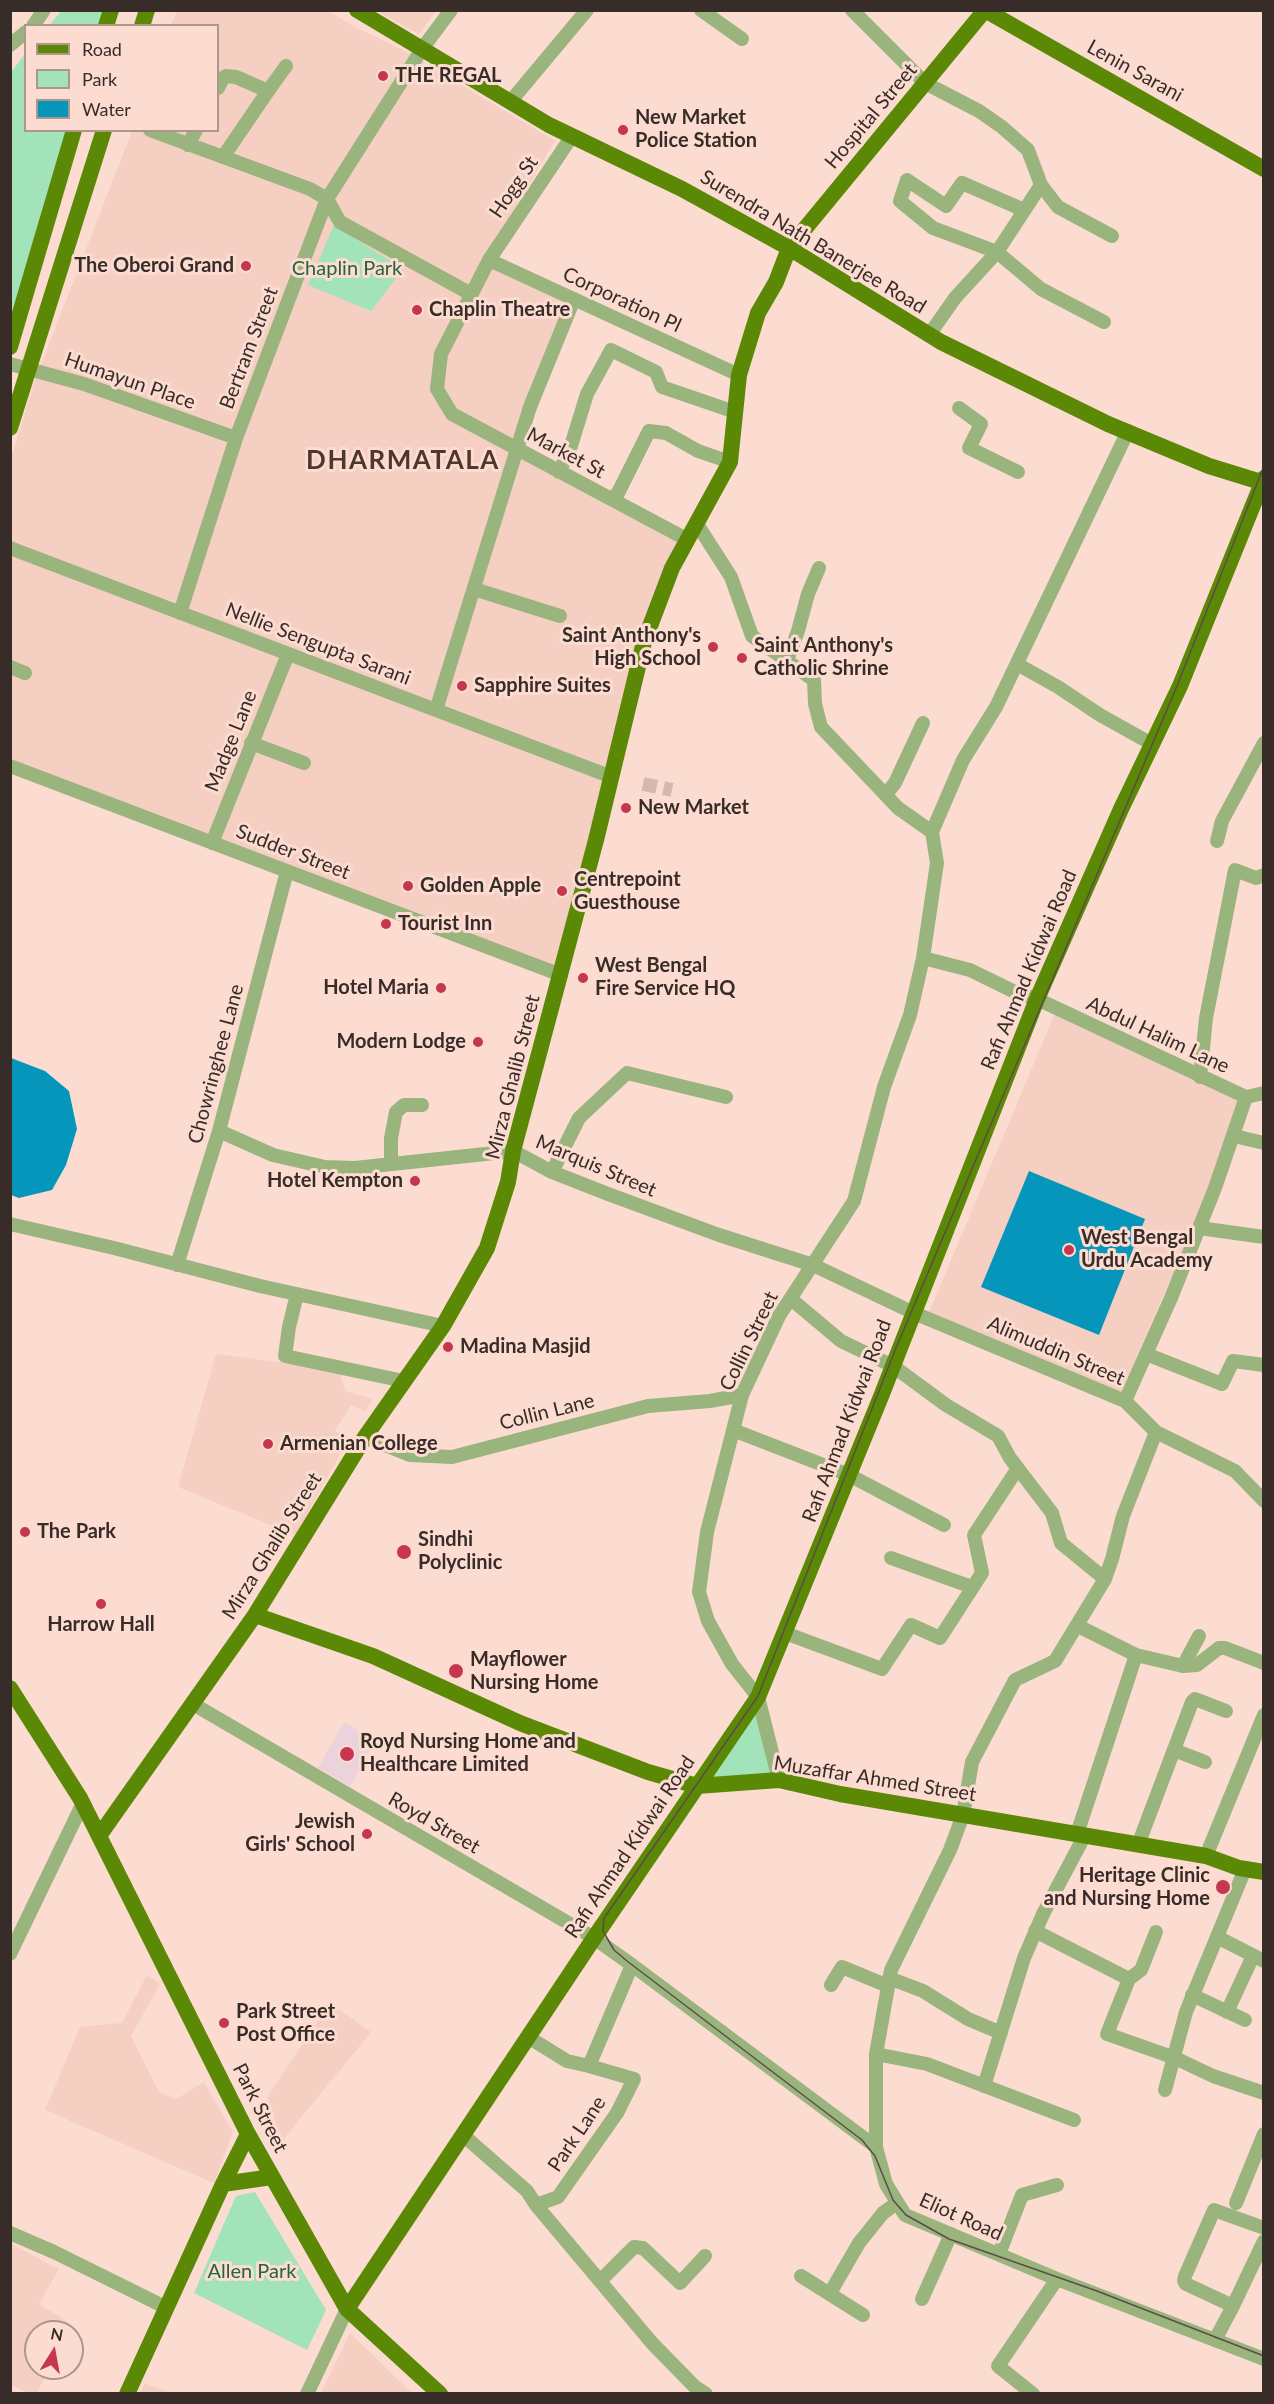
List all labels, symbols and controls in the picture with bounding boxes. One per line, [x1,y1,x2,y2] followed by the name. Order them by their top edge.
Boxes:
[24,24,219,132] legend
[1083,35,1187,107] street label: Lenin Sarani
[82,38,122,60] text: Road
[820,58,922,174] street label: Hospital Street
[395,64,501,88] place label: THE REGAL
[82,68,117,90] text: Park
[376,69,390,83] marker: THE REGAL
[82,98,131,120] text: Water
[635,106,757,153] place label: New Market Police Station
[616,123,630,137] marker: New Market Police Station
[485,151,543,223] street label: Hogg St
[696,165,930,319] street label: Surendra Nath Banerjee Road
[74,254,234,278] place label: The Oberoi Grand
[292,257,402,281] park label: Chaplin Park
[239,259,253,273] marker: The Oberoi Grand
[559,262,685,338] street label: Corporation Pl
[215,283,283,413] street label: Bertram Street
[429,298,570,322] place label: Chaplin Theatre
[410,303,424,317] marker: Chaplin Theatre
[61,347,199,415] street label: Humayun Place
[523,422,609,484] street label: Market St
[306,445,500,477] district label: DHARMATALA
[222,598,414,690] street label: Nellie Sengupta Sarani
[562,624,701,671] place label: Saint Anthony's High School
[754,634,893,681] place label: Saint Anthony's Catholic Shrine
[706,640,720,654] marker: Saint Anthony's High School
[735,651,749,665] marker: Saint Anthony's Catholic Shrine
[474,674,611,698] place label: Sapphire Suites
[455,679,469,693] marker: Sapphire Suites
[200,687,262,795] street label: Madge Lane
[638,796,749,820] place label: New Market
[619,801,633,815] marker: New Market
[233,819,353,885] street label: Sudder Street
[976,866,1082,1074] street label: Rafi Ahmad Kidwai Road
[574,868,681,915] place label: Centrepoint Guesthouse
[420,874,541,898] place label: Golden Apple
[401,879,415,893] marker: Golden Apple
[555,884,569,898] marker: Centrepoint Guesthouse
[398,912,492,936] place label: Tourist Inn
[379,917,393,931] marker: Tourist Inn
[595,954,735,1001] place label: West Bengal Fire Service HQ
[576,971,590,985] marker: West Bengal Fire Service HQ
[323,976,429,1000] place label: Hotel Maria
[183,981,249,1147] street label: Chowringhee Lane
[434,981,448,995] marker: Hotel Maria
[1083,991,1233,1079] street label: Abdul Halim Lane
[481,992,545,1162] street label: Mirza Ghalib Street
[337,1030,466,1054] place label: Modern Lodge
[471,1035,485,1049] marker: Modern Lodge
[532,1130,660,1202] street label: Marquis Street
[267,1169,403,1193] place label: Hotel Kempton
[408,1174,422,1188] marker: Hotel Kempton
[1081,1226,1213,1273] place label: West Bengal Urdu Academy
[1062,1243,1076,1257] marker: West Bengal Urdu Academy
[715,1287,783,1395] street label: Collin Street
[984,1311,1128,1391] street label: Alimuddin Street
[797,1316,897,1526] street label: Rafi Ahmad Kidwai Road
[460,1335,591,1359] place label: Madina Masjid
[441,1340,455,1354] marker: Madina Masjid
[497,1389,597,1435] street label: Collin Lane
[280,1432,438,1456] place label: Armenian College
[261,1437,275,1451] marker: Armenian College
[217,1468,327,1624] street label: Mirza Ghalib Street
[37,1520,116,1544] place label: The Park
[18,1525,32,1539] marker: The Park
[418,1528,502,1575] place label: Sindhi Polyclinic
[395,1543,413,1561] marker: Sindhi Polyclinic
[94,1597,108,1611] marker: Harrow Hall
[47,1613,155,1637] place label: Harrow Hall
[470,1648,599,1695] place label: Mayflower Nursing Home
[447,1662,465,1680] marker: Mayflower Nursing Home
[360,1730,576,1777] place label: Royd Nursing Home and Healthcare Limited
[338,1745,356,1763] marker: Royd Nursing Home and Healthcare Limited
[560,1751,700,1943] street label: Rafi Ahmad Kidwai Road
[772,1751,978,1807] street label: Muzaffar Ahmed Street
[384,1787,484,1859] street label: Royd Street
[245,1810,355,1857] place label: Jewish Girls' School
[360,1827,374,1841] marker: Jewish Girls' School
[1044,1864,1210,1911] place label: Heritage Clinic and Nursing Home
[1214,1878,1232,1896] marker: Heritage Clinic and Nursing Home
[236,2000,335,2047] place label: Park Street Post Office
[217,2016,231,2030] marker: Park Street Post Office
[227,2059,293,2157] street label: Park Street
[543,2092,611,2176] street label: Park Lane
[916,2188,1006,2246] street label: Eliot Road
[208,2260,296,2284] park label: Allen Park
[24,2320,84,2380] north arrow
[49,2323,65,2344] text: N

